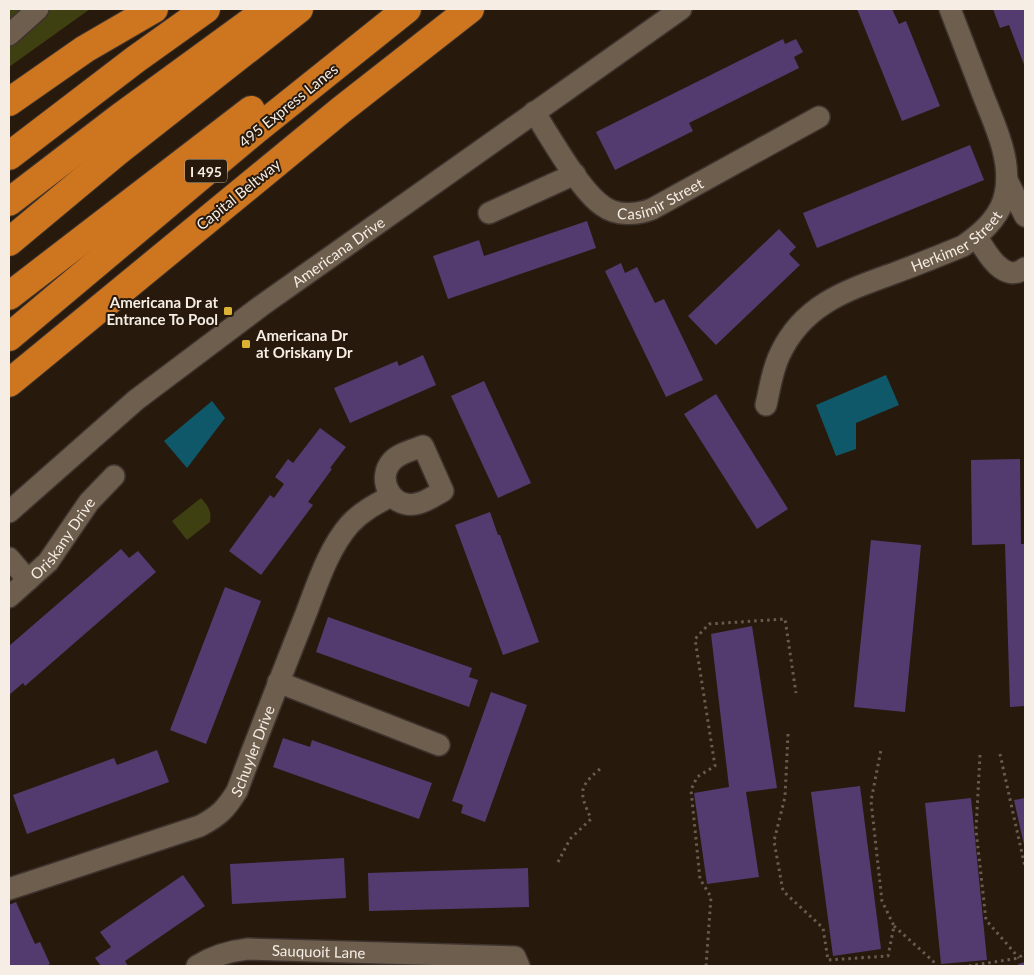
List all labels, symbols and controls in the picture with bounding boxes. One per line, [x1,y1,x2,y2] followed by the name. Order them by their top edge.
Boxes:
[235,60,341,150] street label: 495 Express Lanes
[192,154,284,233] street label: Capital Beltway
[185,160,227,182] road number: I 495
[616,173,707,223] street label: Casimir Street
[908,207,1006,275] street label: Herkimer Street
[288,213,388,291] street label: Americana Drive
[106,293,218,328] place label: Americana Dr at Entrance To Pool
[222,305,234,317] marker: Americana Dr at Entrance To Pool
[255,326,353,361] place label: Americana Dr at Oriskany Dr
[240,338,252,350] marker: Americana Dr at Oriskany Dr
[26,494,99,583] street label: Oriskany Drive
[227,703,278,800] street label: Schuyler Drive
[272,941,366,962] street label: Sauquoit Lane

